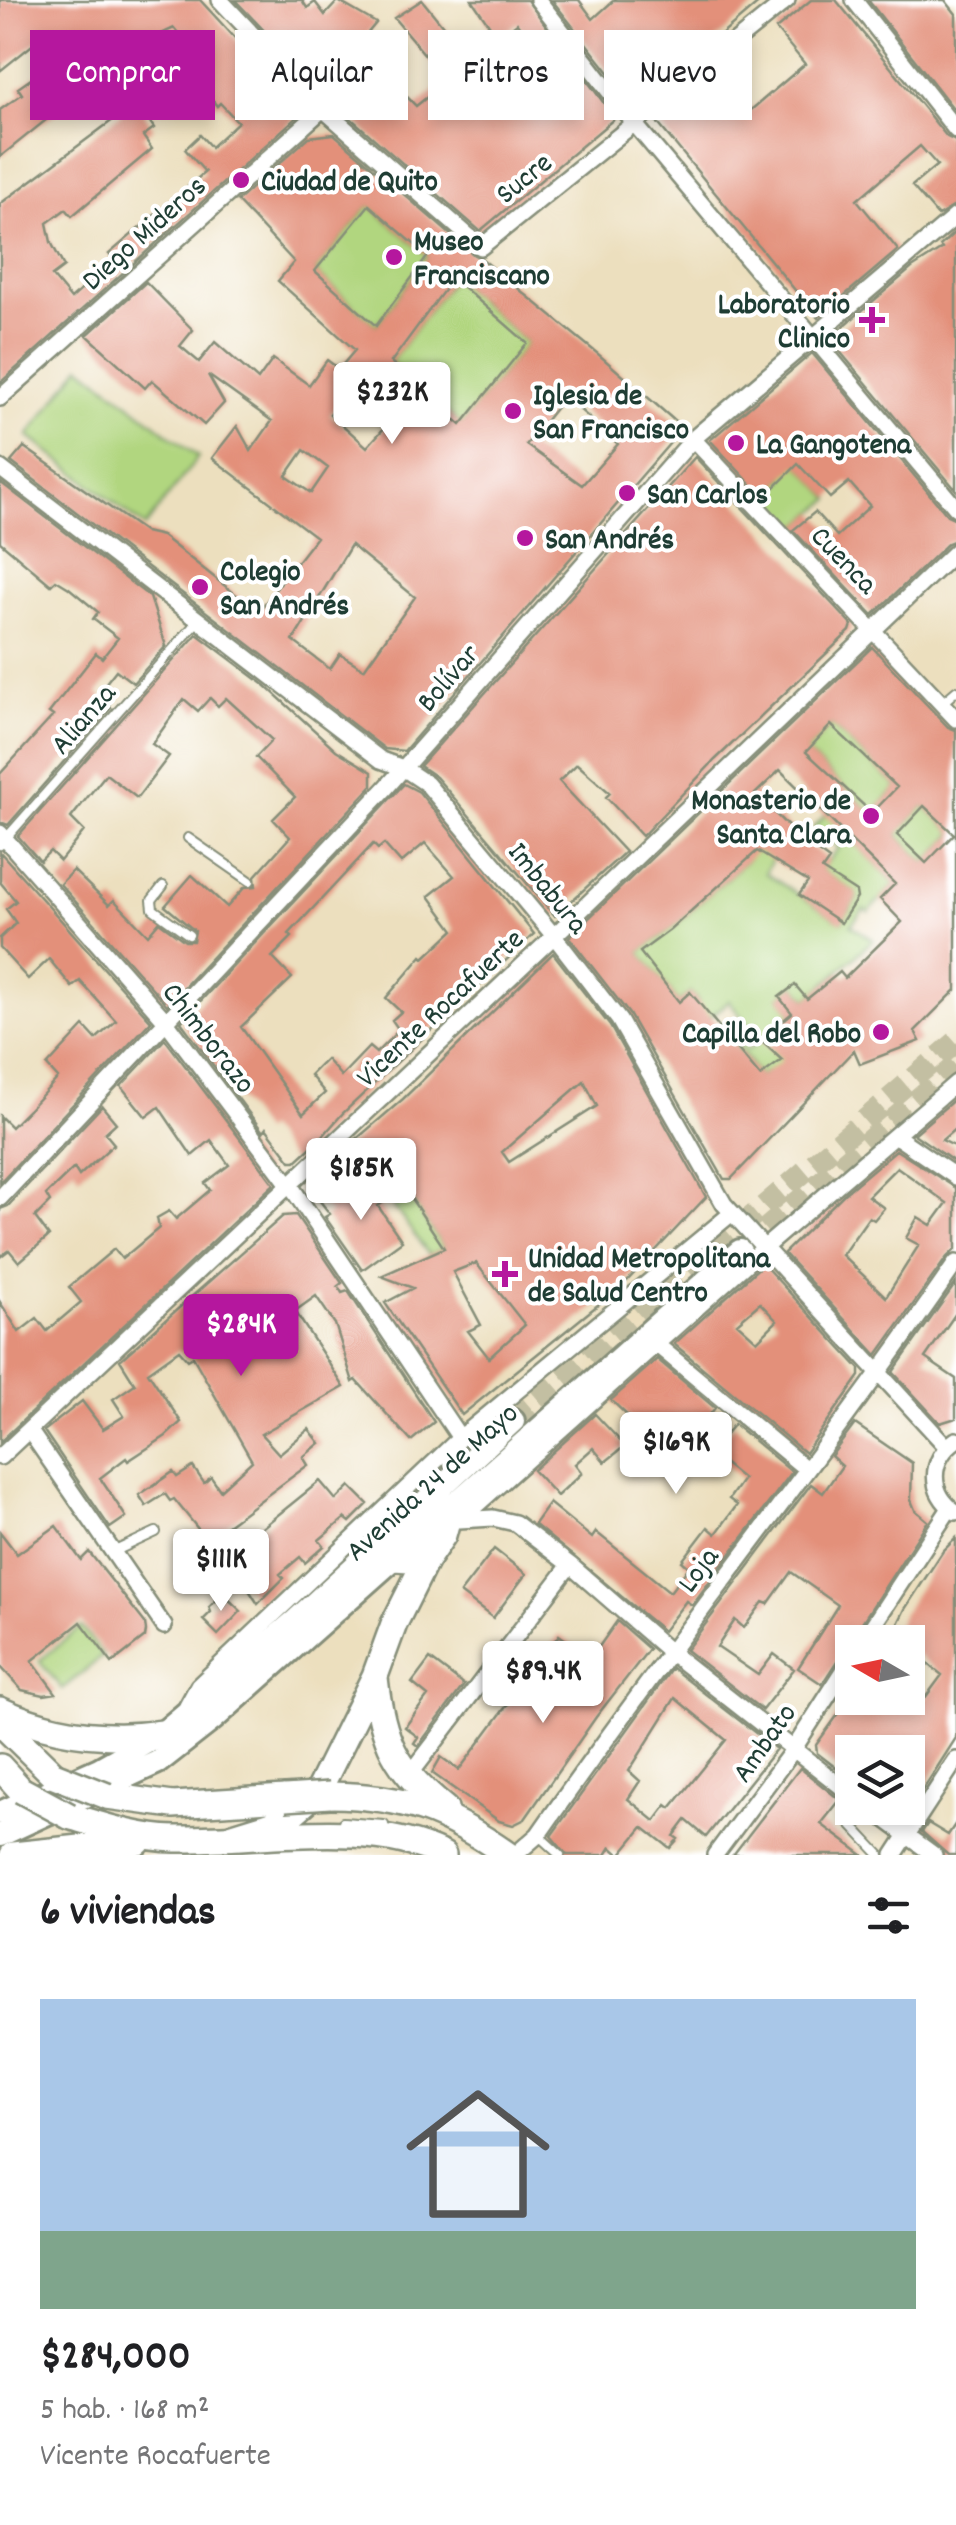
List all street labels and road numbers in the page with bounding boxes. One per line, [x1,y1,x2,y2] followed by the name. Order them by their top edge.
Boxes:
[488,144,564,217] street label: Sucre
[74,168,218,303] street label: Diego Mideros
[798,518,886,607] street label: Cuenca
[409,636,492,723] street label: Bolívar
[42,675,129,766] street label: Alianza
[495,834,597,946] street label: Imbabura
[348,921,536,1100] street label: Vicente Rocafuerte
[149,975,264,1105] street label: Chimborazo
[338,1395,530,1574] street label: Avenida 24 de Mayo
[669,1539,733,1604] street label: Loja
[724,1696,810,1793] street label: Ambato

